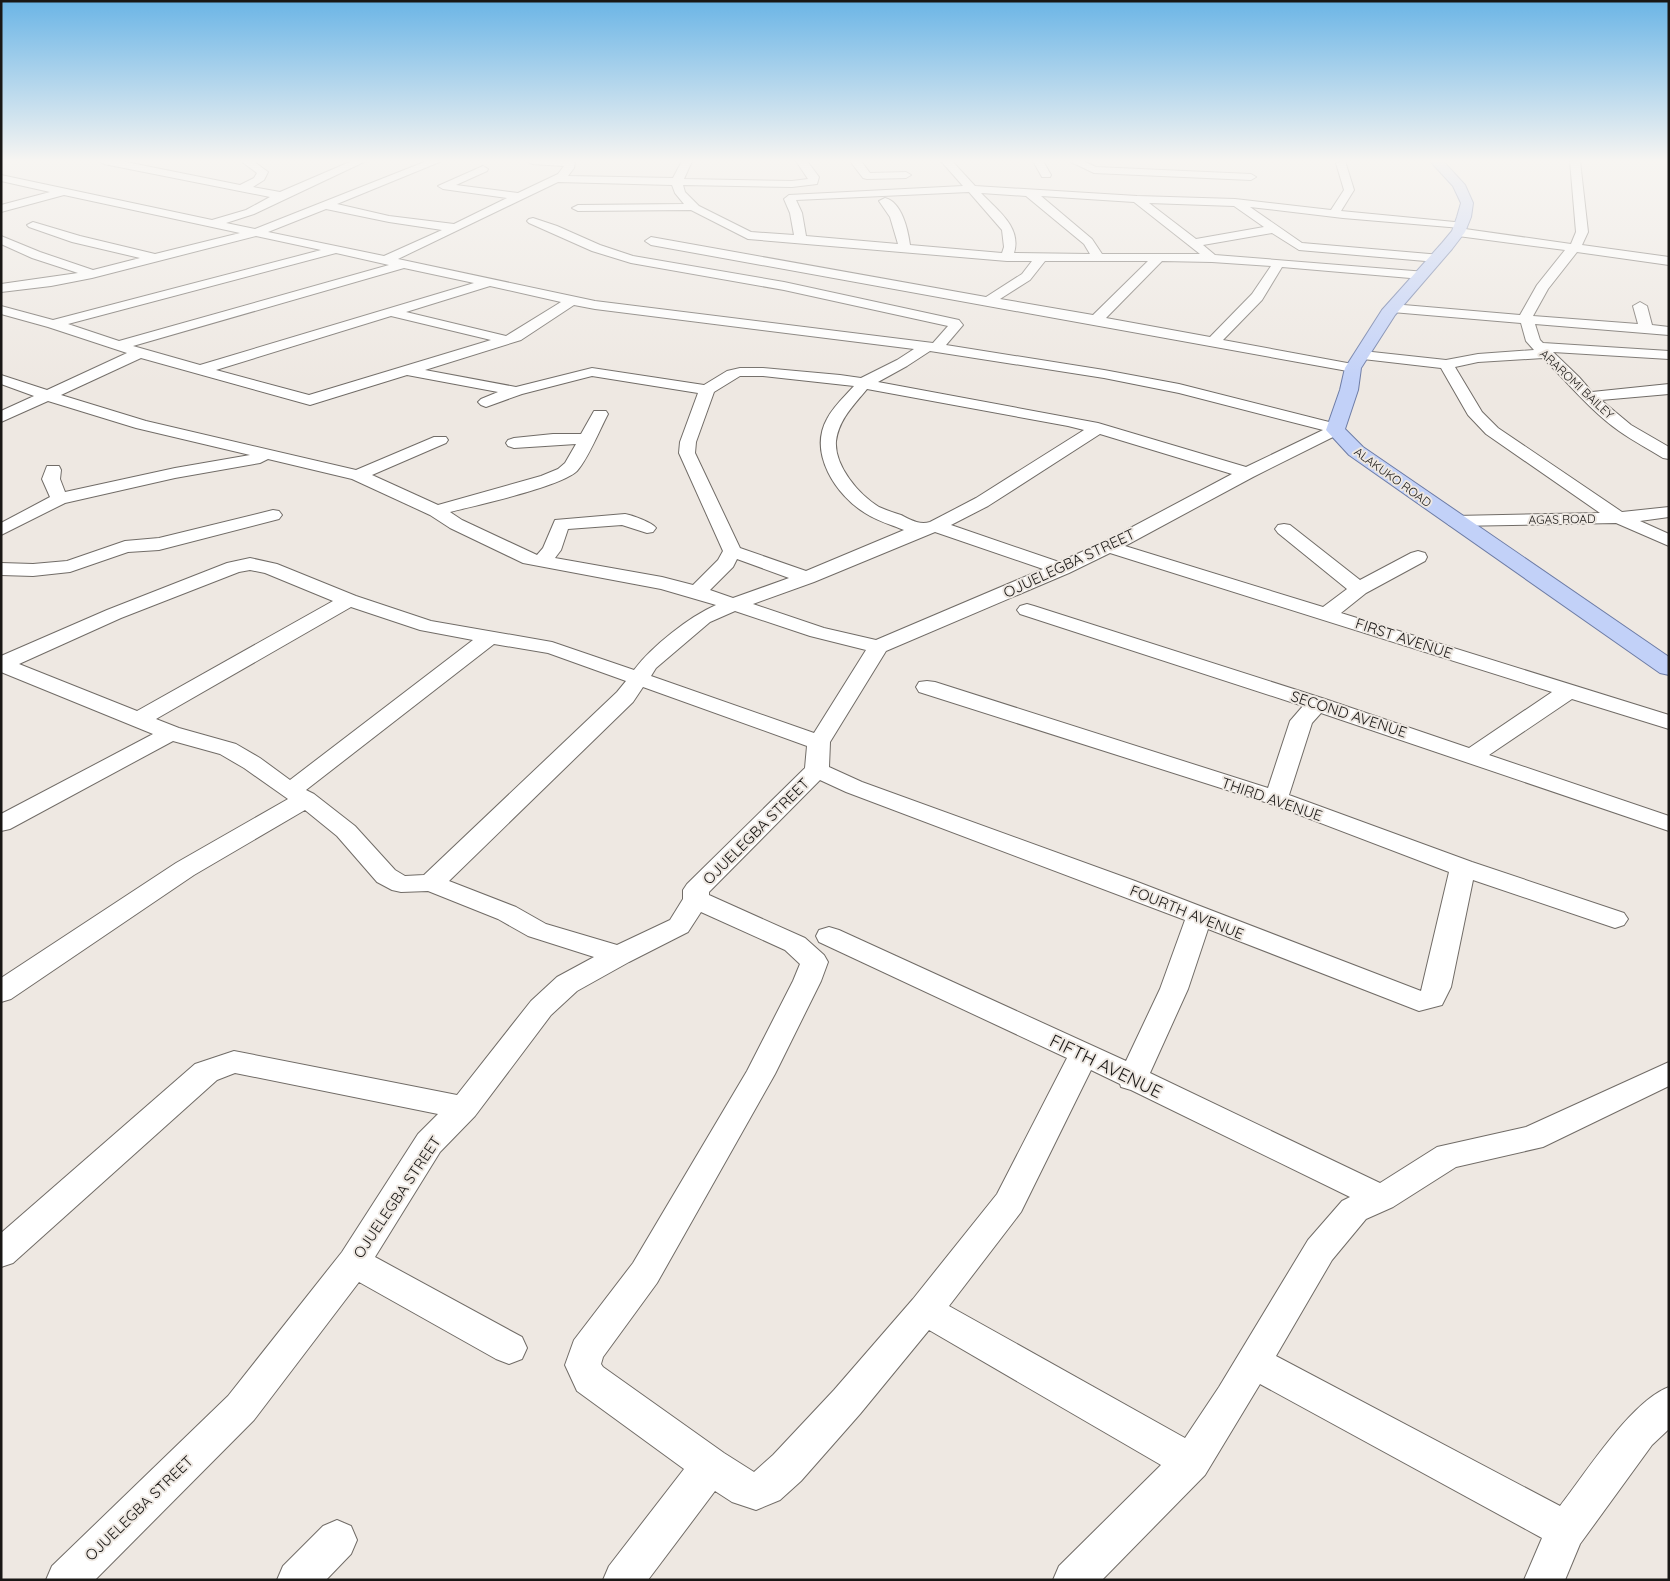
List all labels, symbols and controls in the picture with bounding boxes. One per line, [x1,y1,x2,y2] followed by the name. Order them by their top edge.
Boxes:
[1537,346,1617,422] street label: ARAROMI BAILEY
[1351,444,1435,510] street label: ALAKUKO ROAD
[1528,511,1596,527] street label: AGAS ROAD
[1000,524,1138,602] street label: OJUELEGBA STREET
[1353,613,1455,663] street label: FIRST AVENUE
[1289,686,1409,742] street label: SECOND AVENUE
[1219,773,1325,825] street label: THIRD AVENUE
[699,774,813,888] street label: OJUELEGBA STREET
[1127,880,1247,944] street label: FOURTH AVENUE
[1046,1029,1166,1103] street label: FIFTH AVENUE
[349,1132,445,1262] street label: OJUELEGBA STREET
[81,1451,197,1565] street label: OJUELEGBA STREET

